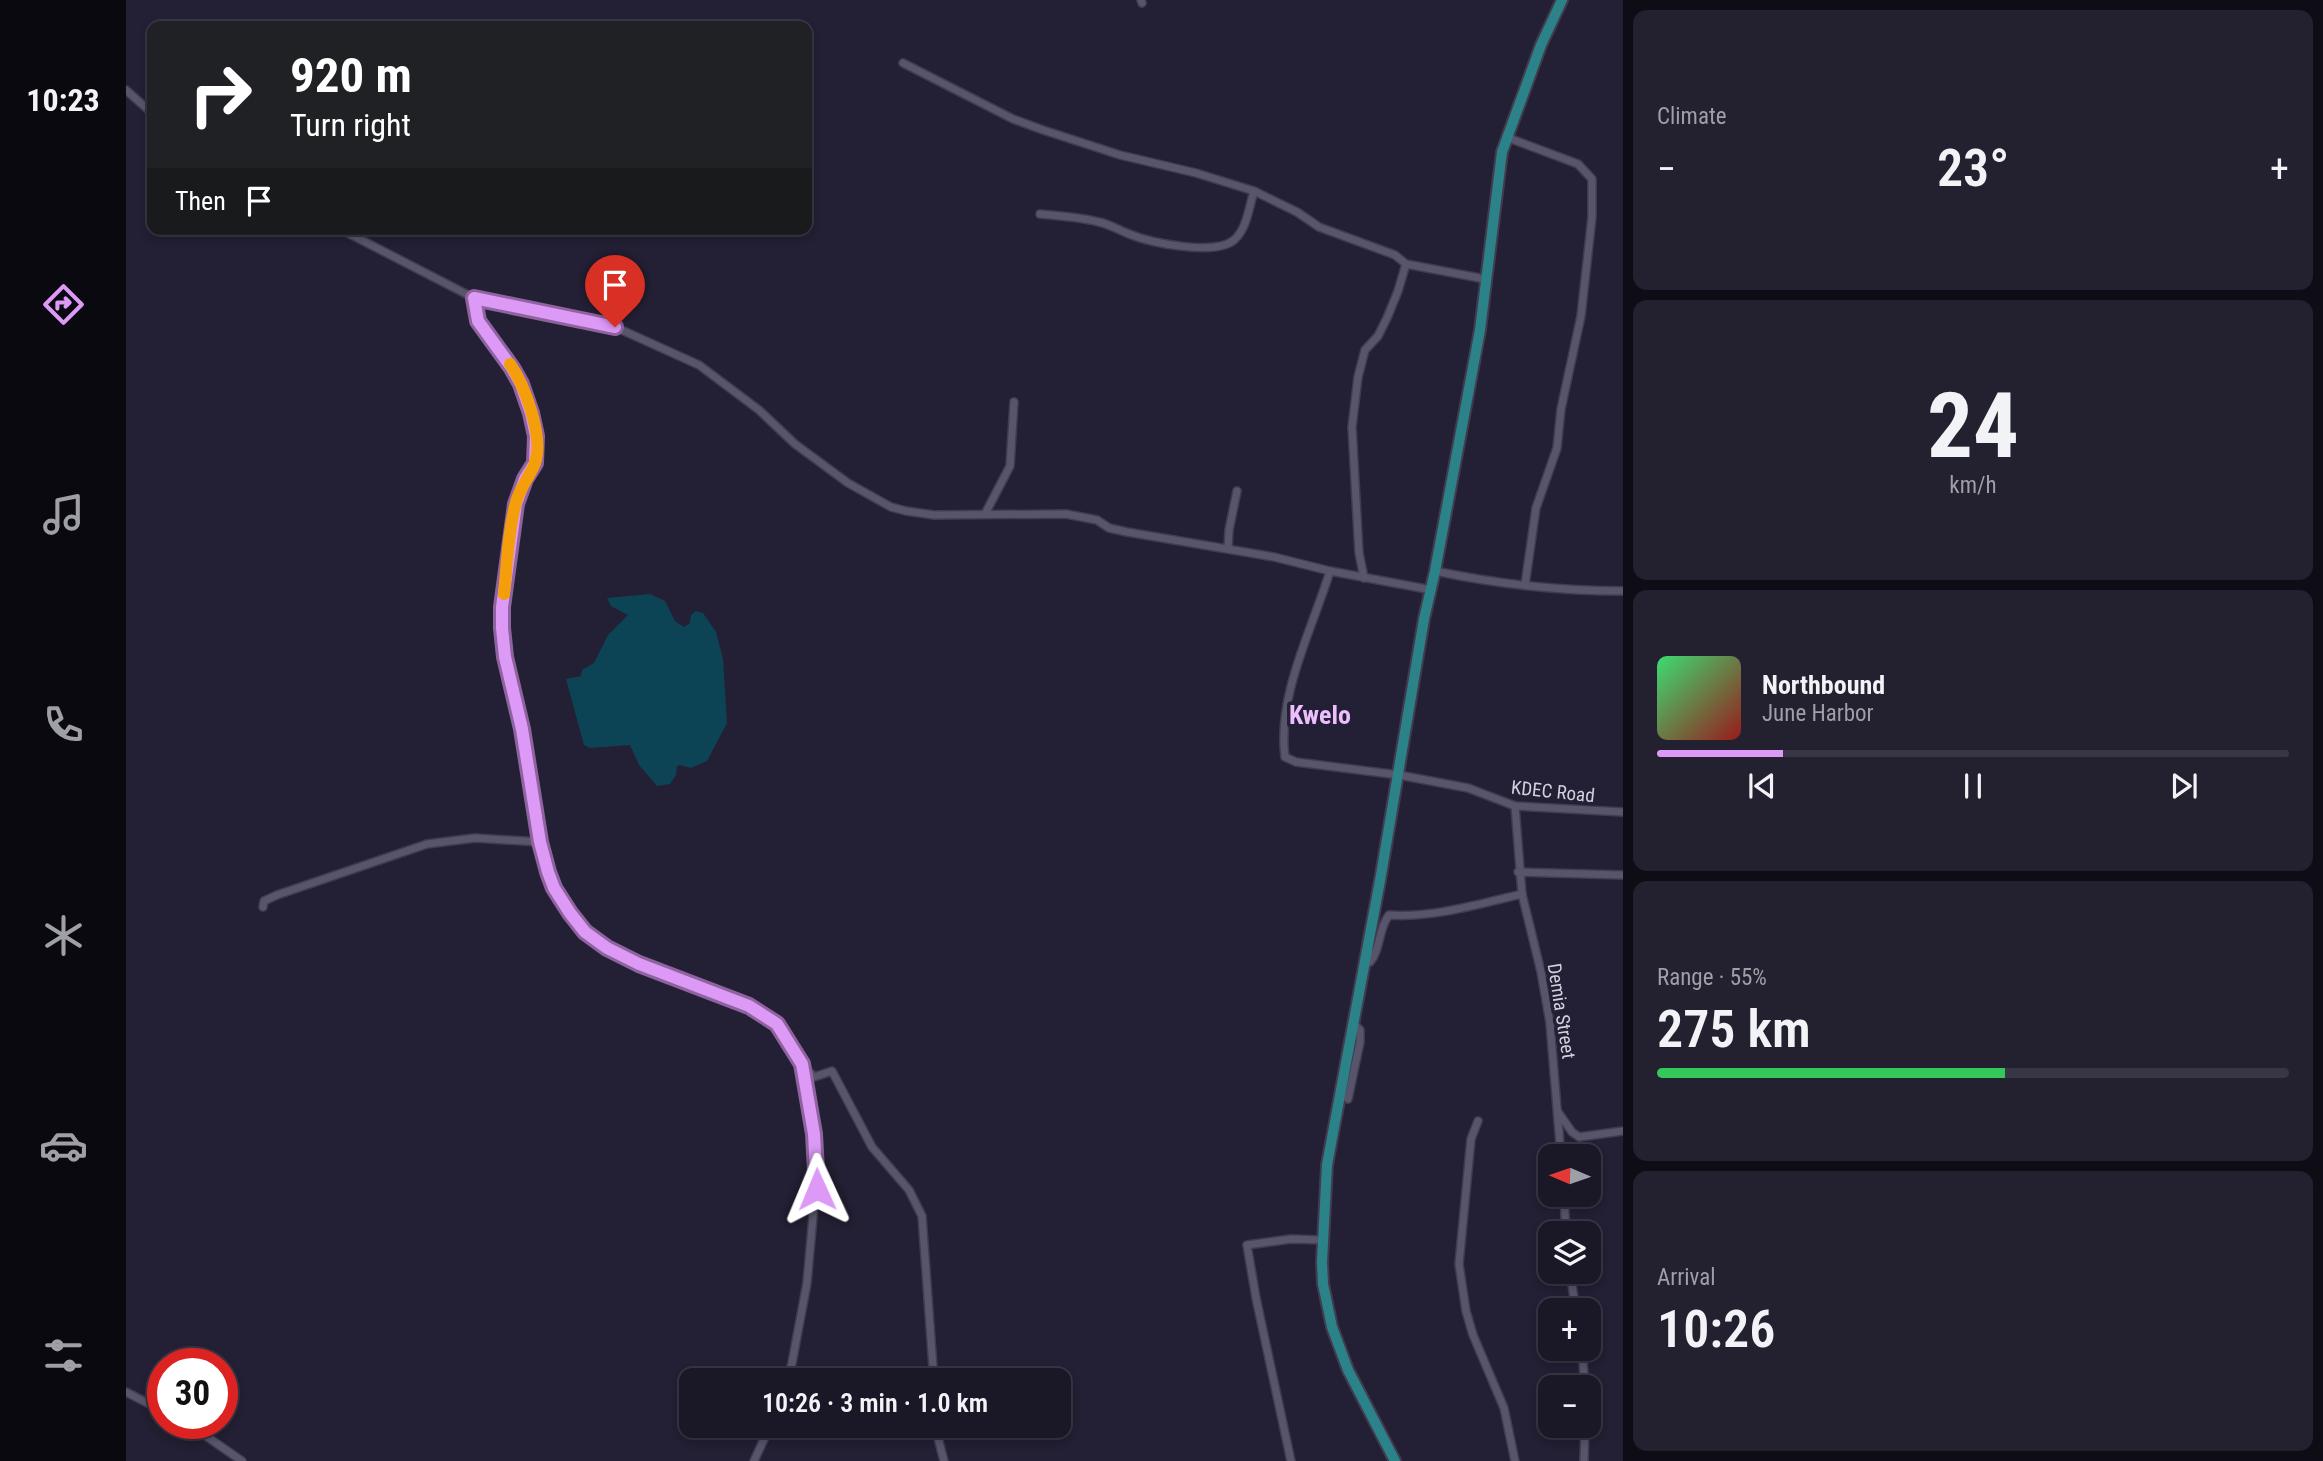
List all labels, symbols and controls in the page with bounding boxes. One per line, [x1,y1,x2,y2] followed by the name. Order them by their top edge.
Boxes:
[290,47,412,104] text: 920 m
[175,49,266,140] icon: right
[26,81,100,119] text: 10:23
[1657,103,1727,130] text: Climate
[290,106,411,144] text: Turn right
[1937,138,2009,199] text: 23°
[1657,147,1676,191] text: −
[2270,147,2289,191] text: +
[240,182,278,220] icon: arrive
[175,186,226,216] text: Then
[585,255,645,327] pin
[596,266,634,304] icon: arrive
[39,280,88,329] icon: directions
[1927,373,2019,479] text: 24
[1949,472,1997,499] text: km/h
[39,490,88,539] icon: music
[1762,670,1885,700] text: Northbound
[39,700,88,749] icon: phone
[1289,700,1351,730] district label: Kwelo
[1762,700,1874,727] text: June Harbor
[1743,767,1781,805] icon: previous
[1954,767,1992,805] icon: pause
[2165,767,2203,805] icon: next
[1510,776,1596,807] street label: KDEC Road
[39,911,88,960] icon: climate
[1543,962,1580,1060] street label: Demia Street
[1657,964,1767,991] text: Range · 55%
[1657,999,1811,1060] text: 275 km
[39,1121,88,1170] icon: car
[1538,1144,1601,1208] north arrow
[1538,1144,1601,1438] map controls
[780,1152,854,1226] position arrow
[1538,1221,1601,1284] button: layers
[1657,1264,1716,1291] text: Arrival
[1538,1298,1601,1361] button: +
[1657,1299,1775,1360] text: 10:26
[39,1331,88,1380] icon: filters
[147,1348,238,1439] speed limit sign: 30
[1538,1375,1601,1438] button: −
[762,1388,988,1418] text: 10:26 · 3 min · 1.0 km

